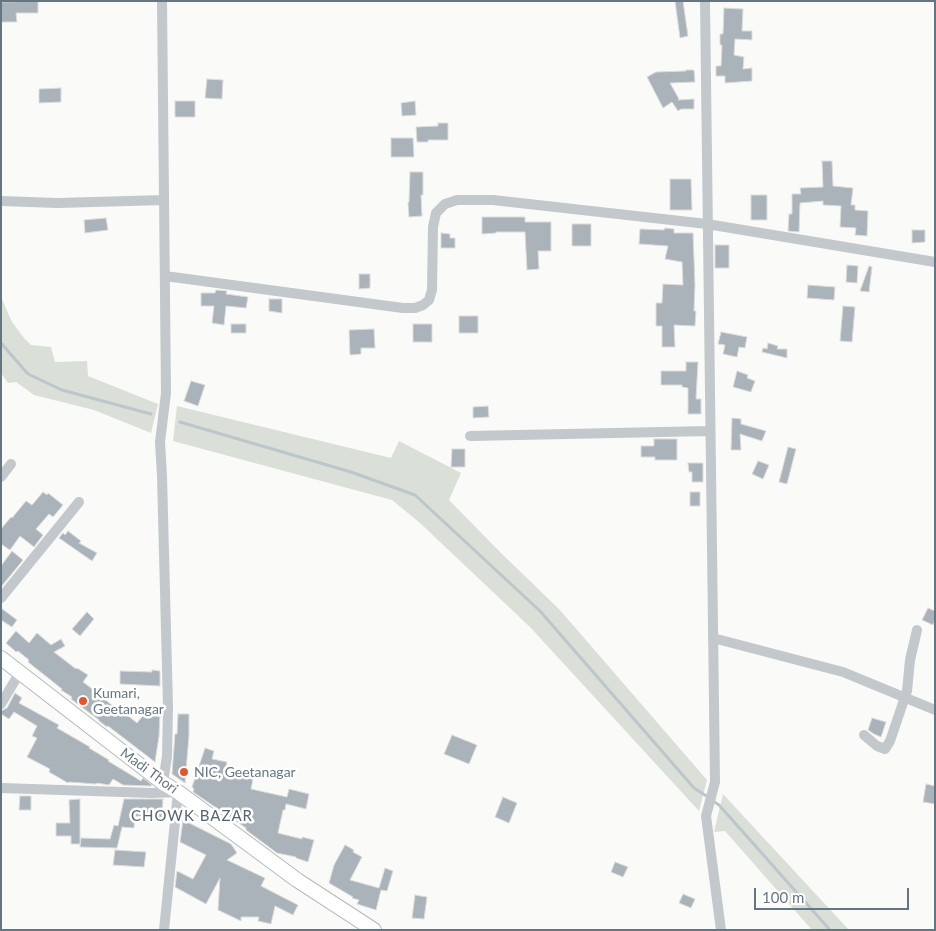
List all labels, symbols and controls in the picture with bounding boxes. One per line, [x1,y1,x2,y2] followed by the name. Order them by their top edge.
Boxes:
[93,685,164,718] place label: Kumari, Geetanagar
[77,695,89,707] marker: Kumari, Geetanagar
[117,745,181,797] street label: Madi Thori
[194,764,296,780] place label: NIC, Geetanagar
[178,766,190,778] marker: NIC, Geetanagar
[130,807,254,825] district label: CHOWK BAZAR
[756,878,911,910] scale bar
[762,888,804,906] text: 100 m

